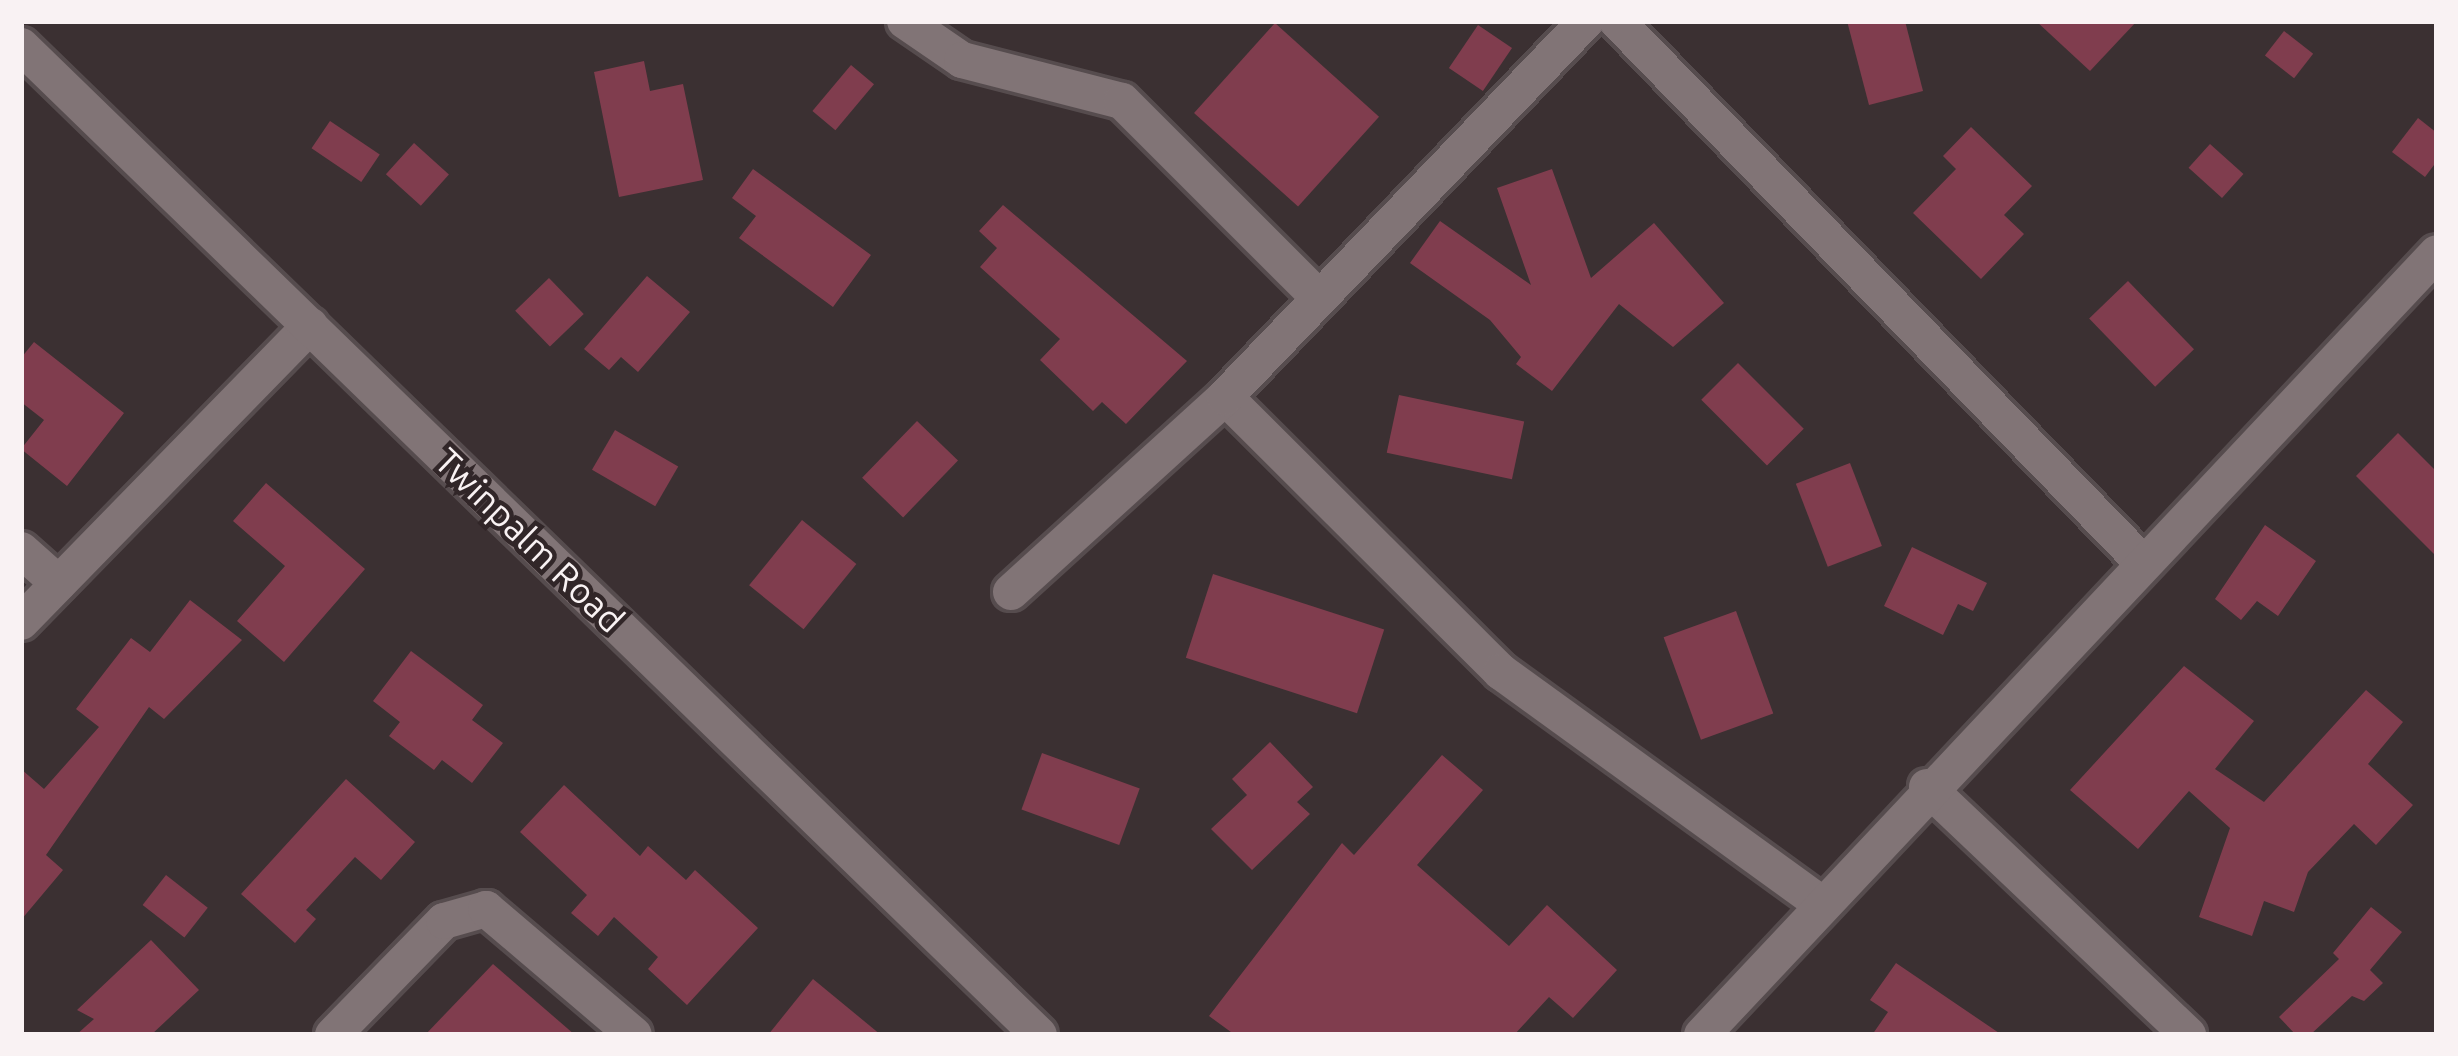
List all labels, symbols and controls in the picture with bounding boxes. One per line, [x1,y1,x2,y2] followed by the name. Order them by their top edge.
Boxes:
[427,439,633,641] street label: Twinpalm Road

